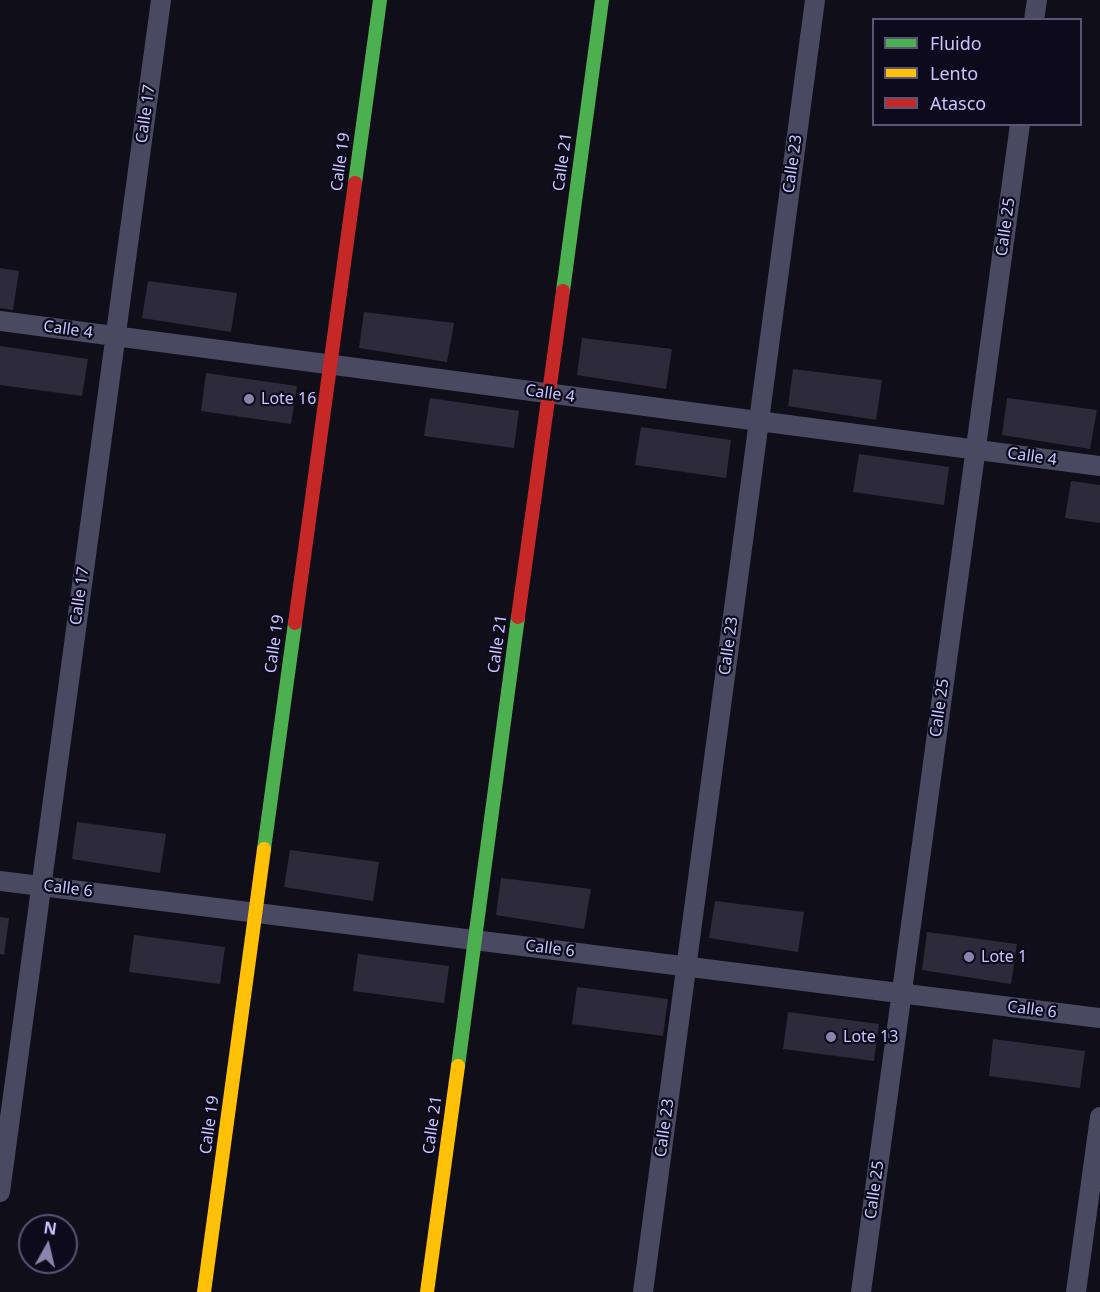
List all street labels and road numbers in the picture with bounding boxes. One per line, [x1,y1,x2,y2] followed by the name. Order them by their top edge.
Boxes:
[132,84,160,144] street label: Calle 17
[327,132,355,192] street label: Calle 19
[549,132,577,192] street label: Calle 21
[779,134,807,194] street label: Calle 23
[992,197,1020,257] street label: Calle 25
[42,317,94,343] street label: Calle 4
[524,381,576,407] street label: Calle 4
[1006,444,1058,470] street label: Calle 4
[66,566,94,626] street label: Calle 17
[261,614,289,674] street label: Calle 19
[484,614,512,674] street label: Calle 21
[715,616,743,676] street label: Calle 23
[926,678,954,738] street label: Calle 25
[42,876,94,902] street label: Calle 6
[524,936,576,962] street label: Calle 6
[1006,997,1058,1023] street label: Calle 6
[196,1095,224,1155] street label: Calle 19
[419,1095,447,1155] street label: Calle 21
[651,1098,679,1158] street label: Calle 23
[861,1160,889,1220] street label: Calle 25

